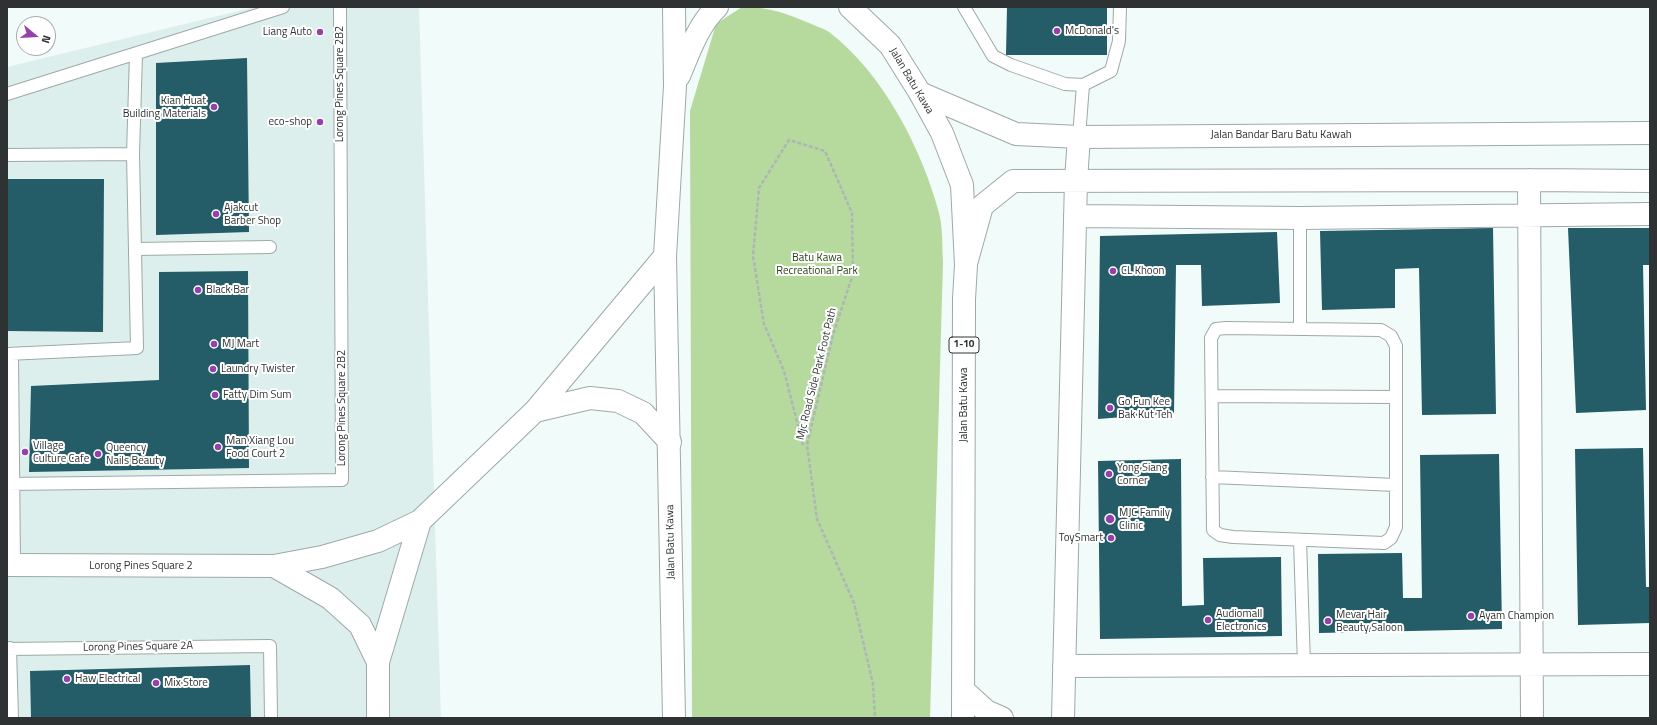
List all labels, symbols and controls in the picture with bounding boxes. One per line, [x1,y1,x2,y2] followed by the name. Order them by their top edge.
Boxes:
[16,16,56,56] north arrow
[1065,24,1119,38] place label: McDonald's
[263,25,312,39] place label: Liang Auto
[333,26,347,142] street label: Lorong Pines Square 2B2
[1052,26,1062,36] marker: McDonald's
[315,27,325,37] marker: Liang Auto
[38,33,55,45] text: N
[886,45,936,117] street label: Jalan Batu Kawa
[123,94,206,120] place label: Kian Huat Building Materials
[209,102,219,112] marker: Kian Huat Building Materials
[268,115,312,129] place label: eco-shop
[315,117,325,127] marker: eco-shop
[1210,128,1352,142] street label: Jalan Bandar Baru Batu Kawah
[224,201,281,227] place label: Ajakcut Barber Shop
[211,209,221,219] marker: Ajakcut Barber Shop
[776,251,858,277] park label: Batu Kawa Recreational Park
[1121,264,1164,278] place label: CL Khoon
[1108,266,1118,276] marker: CL Khoon
[206,283,249,297] place label: Black Bar
[193,285,203,295] marker: Black Bar
[794,306,840,442] street label: Mjc Road Side Park Foot Path
[222,337,259,351] place label: MJ Mart
[949,337,979,353] road number: 1-10
[209,339,219,349] marker: MJ Mart
[335,350,349,466] street label: Lorong Pines Square 2B2
[221,362,295,376] place label: Laundry Twister
[208,364,218,374] marker: Laundry Twister
[957,367,971,443] street label: Jalan Batu Kawa
[223,388,292,402] place label: Fatty Dim Sum
[210,390,220,400] marker: Fatty Dim Sum
[1118,395,1172,421] place label: Go Fun Kee Bak Kut Teh
[1105,403,1115,413] marker: Go Fun Kee Bak Kut Teh
[226,434,294,460] place label: Man Xiang Lou Food Court 2
[33,439,89,465] place label: Village Culture Cafe
[106,441,164,467] place label: Queency Nails Beauty
[213,442,223,452] marker: Man Xiang Lou Food Court 2
[20,447,30,457] marker: Village Culture Cafe
[93,449,103,459] marker: Queency Nails Beauty
[1117,461,1167,487] place label: Yong Siang Corner
[1104,469,1114,479] marker: Yong Siang Corner
[664,504,678,580] street label: Jalan Batu Kawa
[1119,506,1170,532] place label: MJC Family Clinic
[1104,513,1116,525] marker: MJC Family Clinic
[1059,531,1103,545] place label: ToySmart
[1106,533,1116,543] marker: ToySmart
[89,559,193,573] street label: Lorong Pines Square 2
[1216,607,1267,633] place label: Audiomall Electronics
[1336,608,1403,634] place label: Mevar Hair Beauty Saloon
[1479,609,1554,623] place label: Ayam Champion
[1466,611,1476,621] marker: Ayam Champion
[1203,615,1213,625] marker: Audiomall Electronics
[1323,616,1333,626] marker: Mevar Hair Beauty Saloon
[83,639,193,655] street label: Lorong Pines Square 2A
[75,672,141,686] place label: Haw Electrical
[62,674,72,684] marker: Haw Electrical
[164,676,208,690] place label: Mix Store
[151,678,161,688] marker: Mix Store

